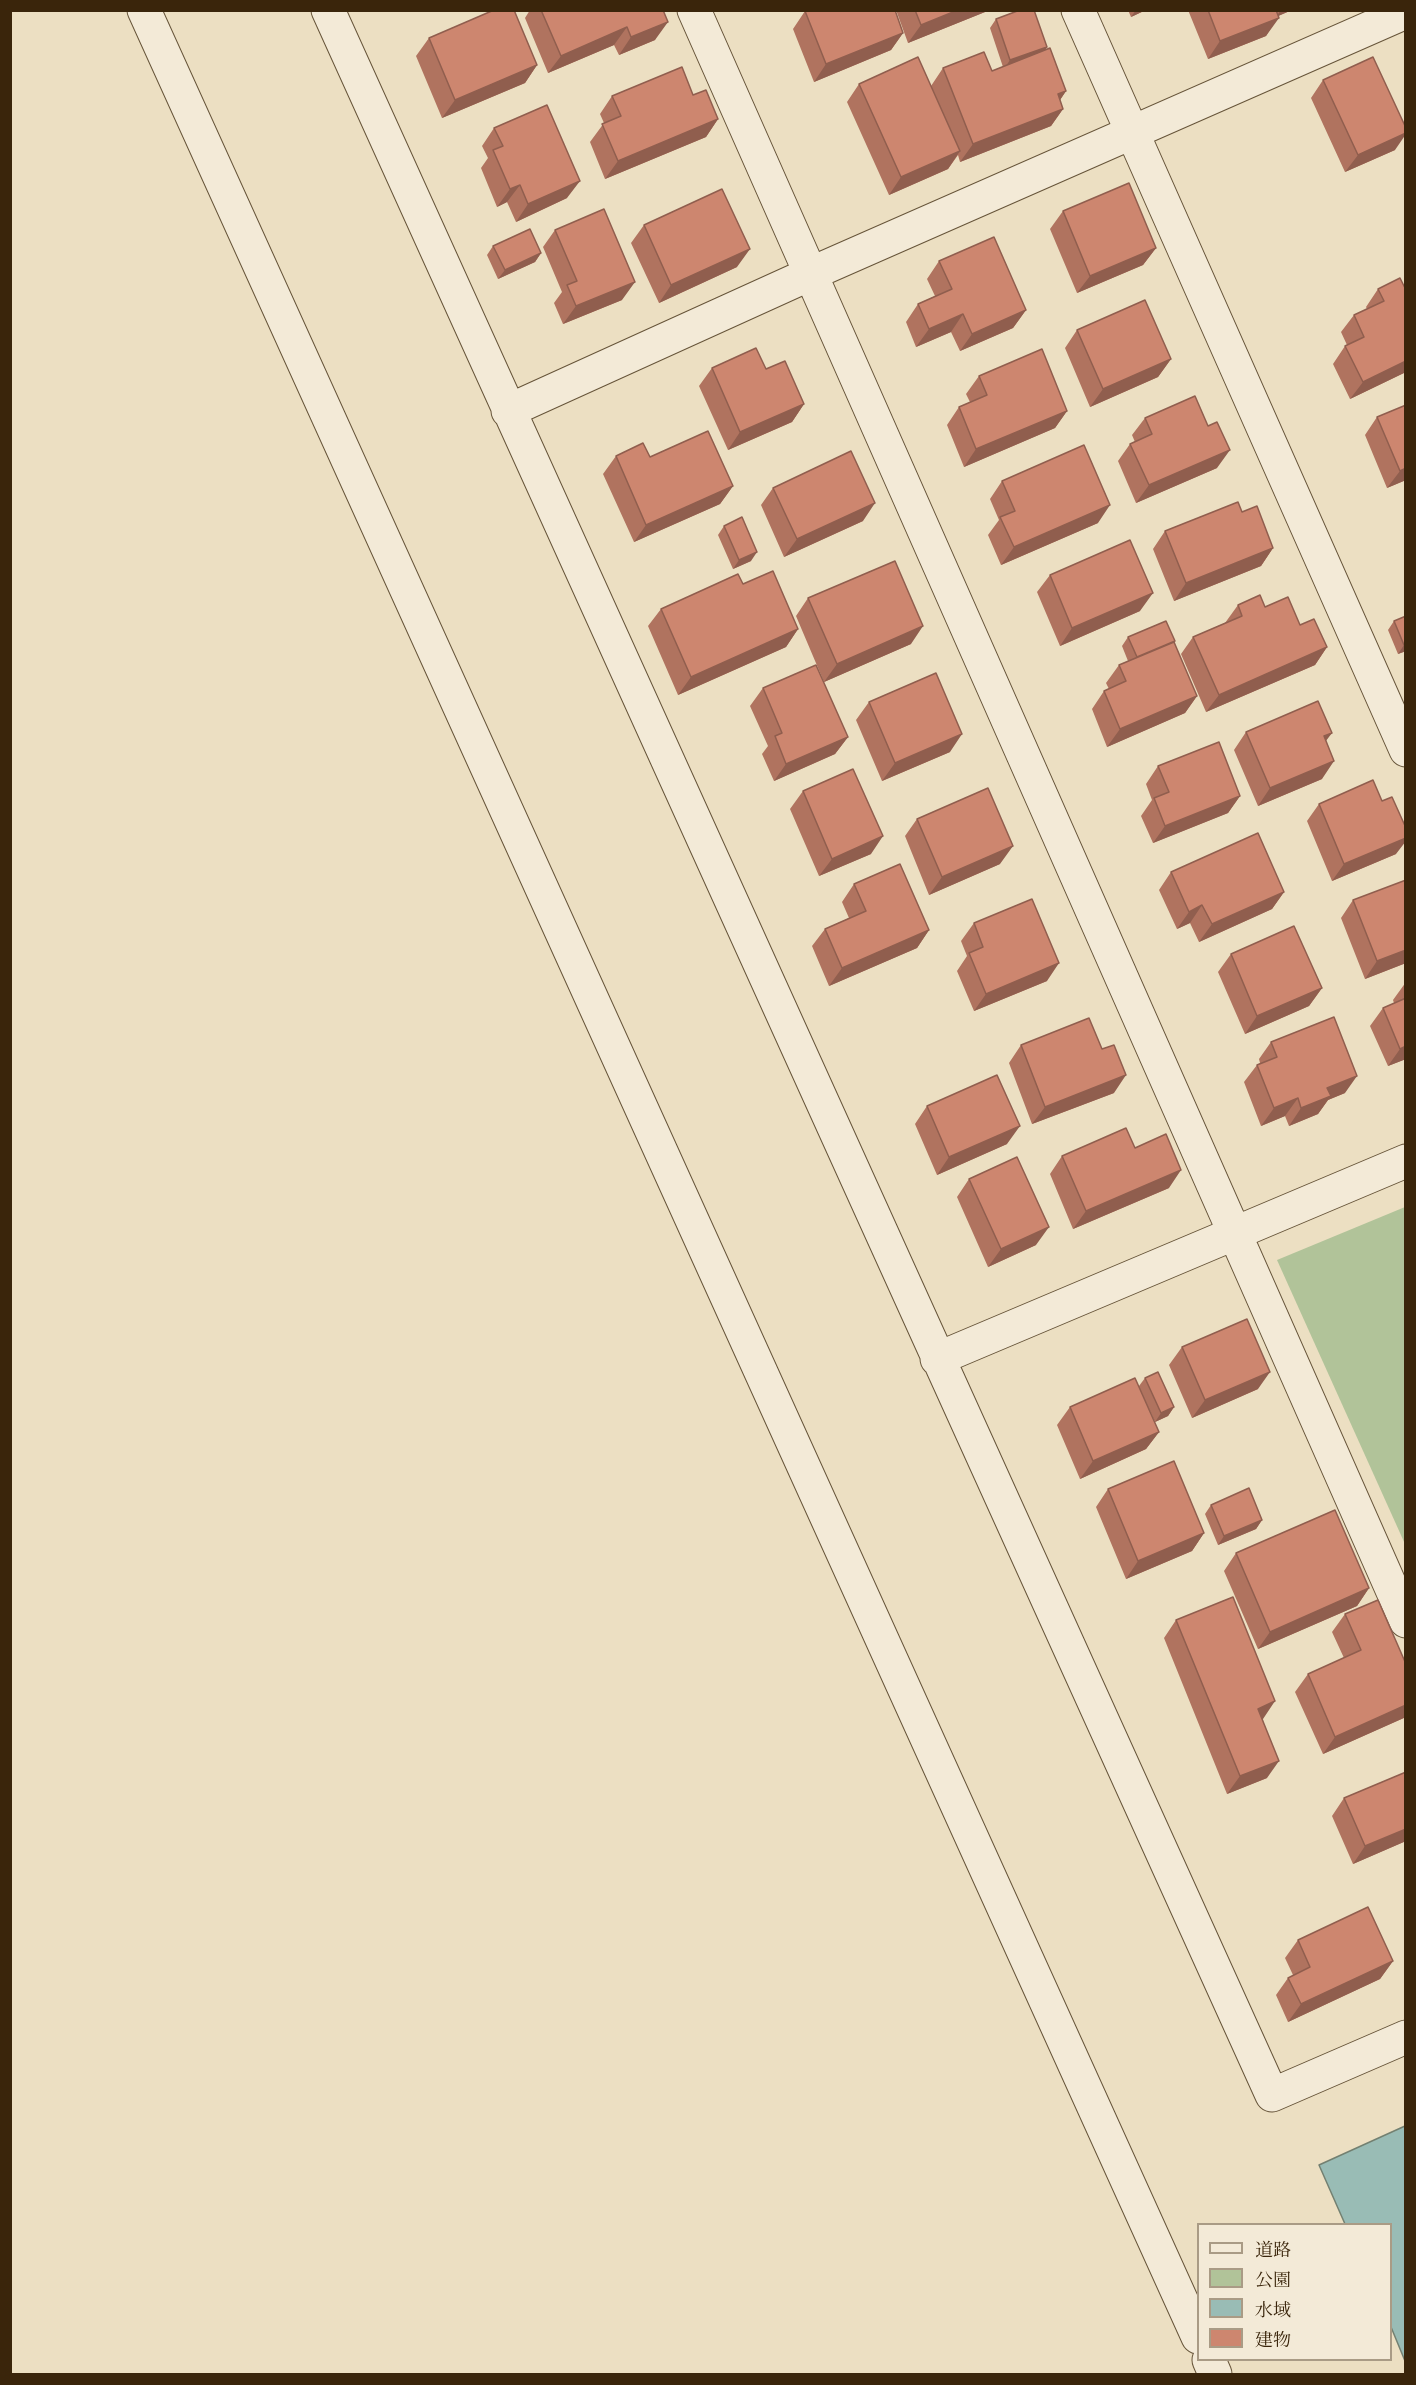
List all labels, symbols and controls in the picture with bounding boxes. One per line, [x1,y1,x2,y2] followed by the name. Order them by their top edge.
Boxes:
[1197,2223,1392,2361] legend
[1255,2242,1291,2260] text: 道路
[1255,2272,1291,2290] text: 公園
[1255,2302,1291,2320] text: 水域
[1255,2332,1291,2350] text: 建物

